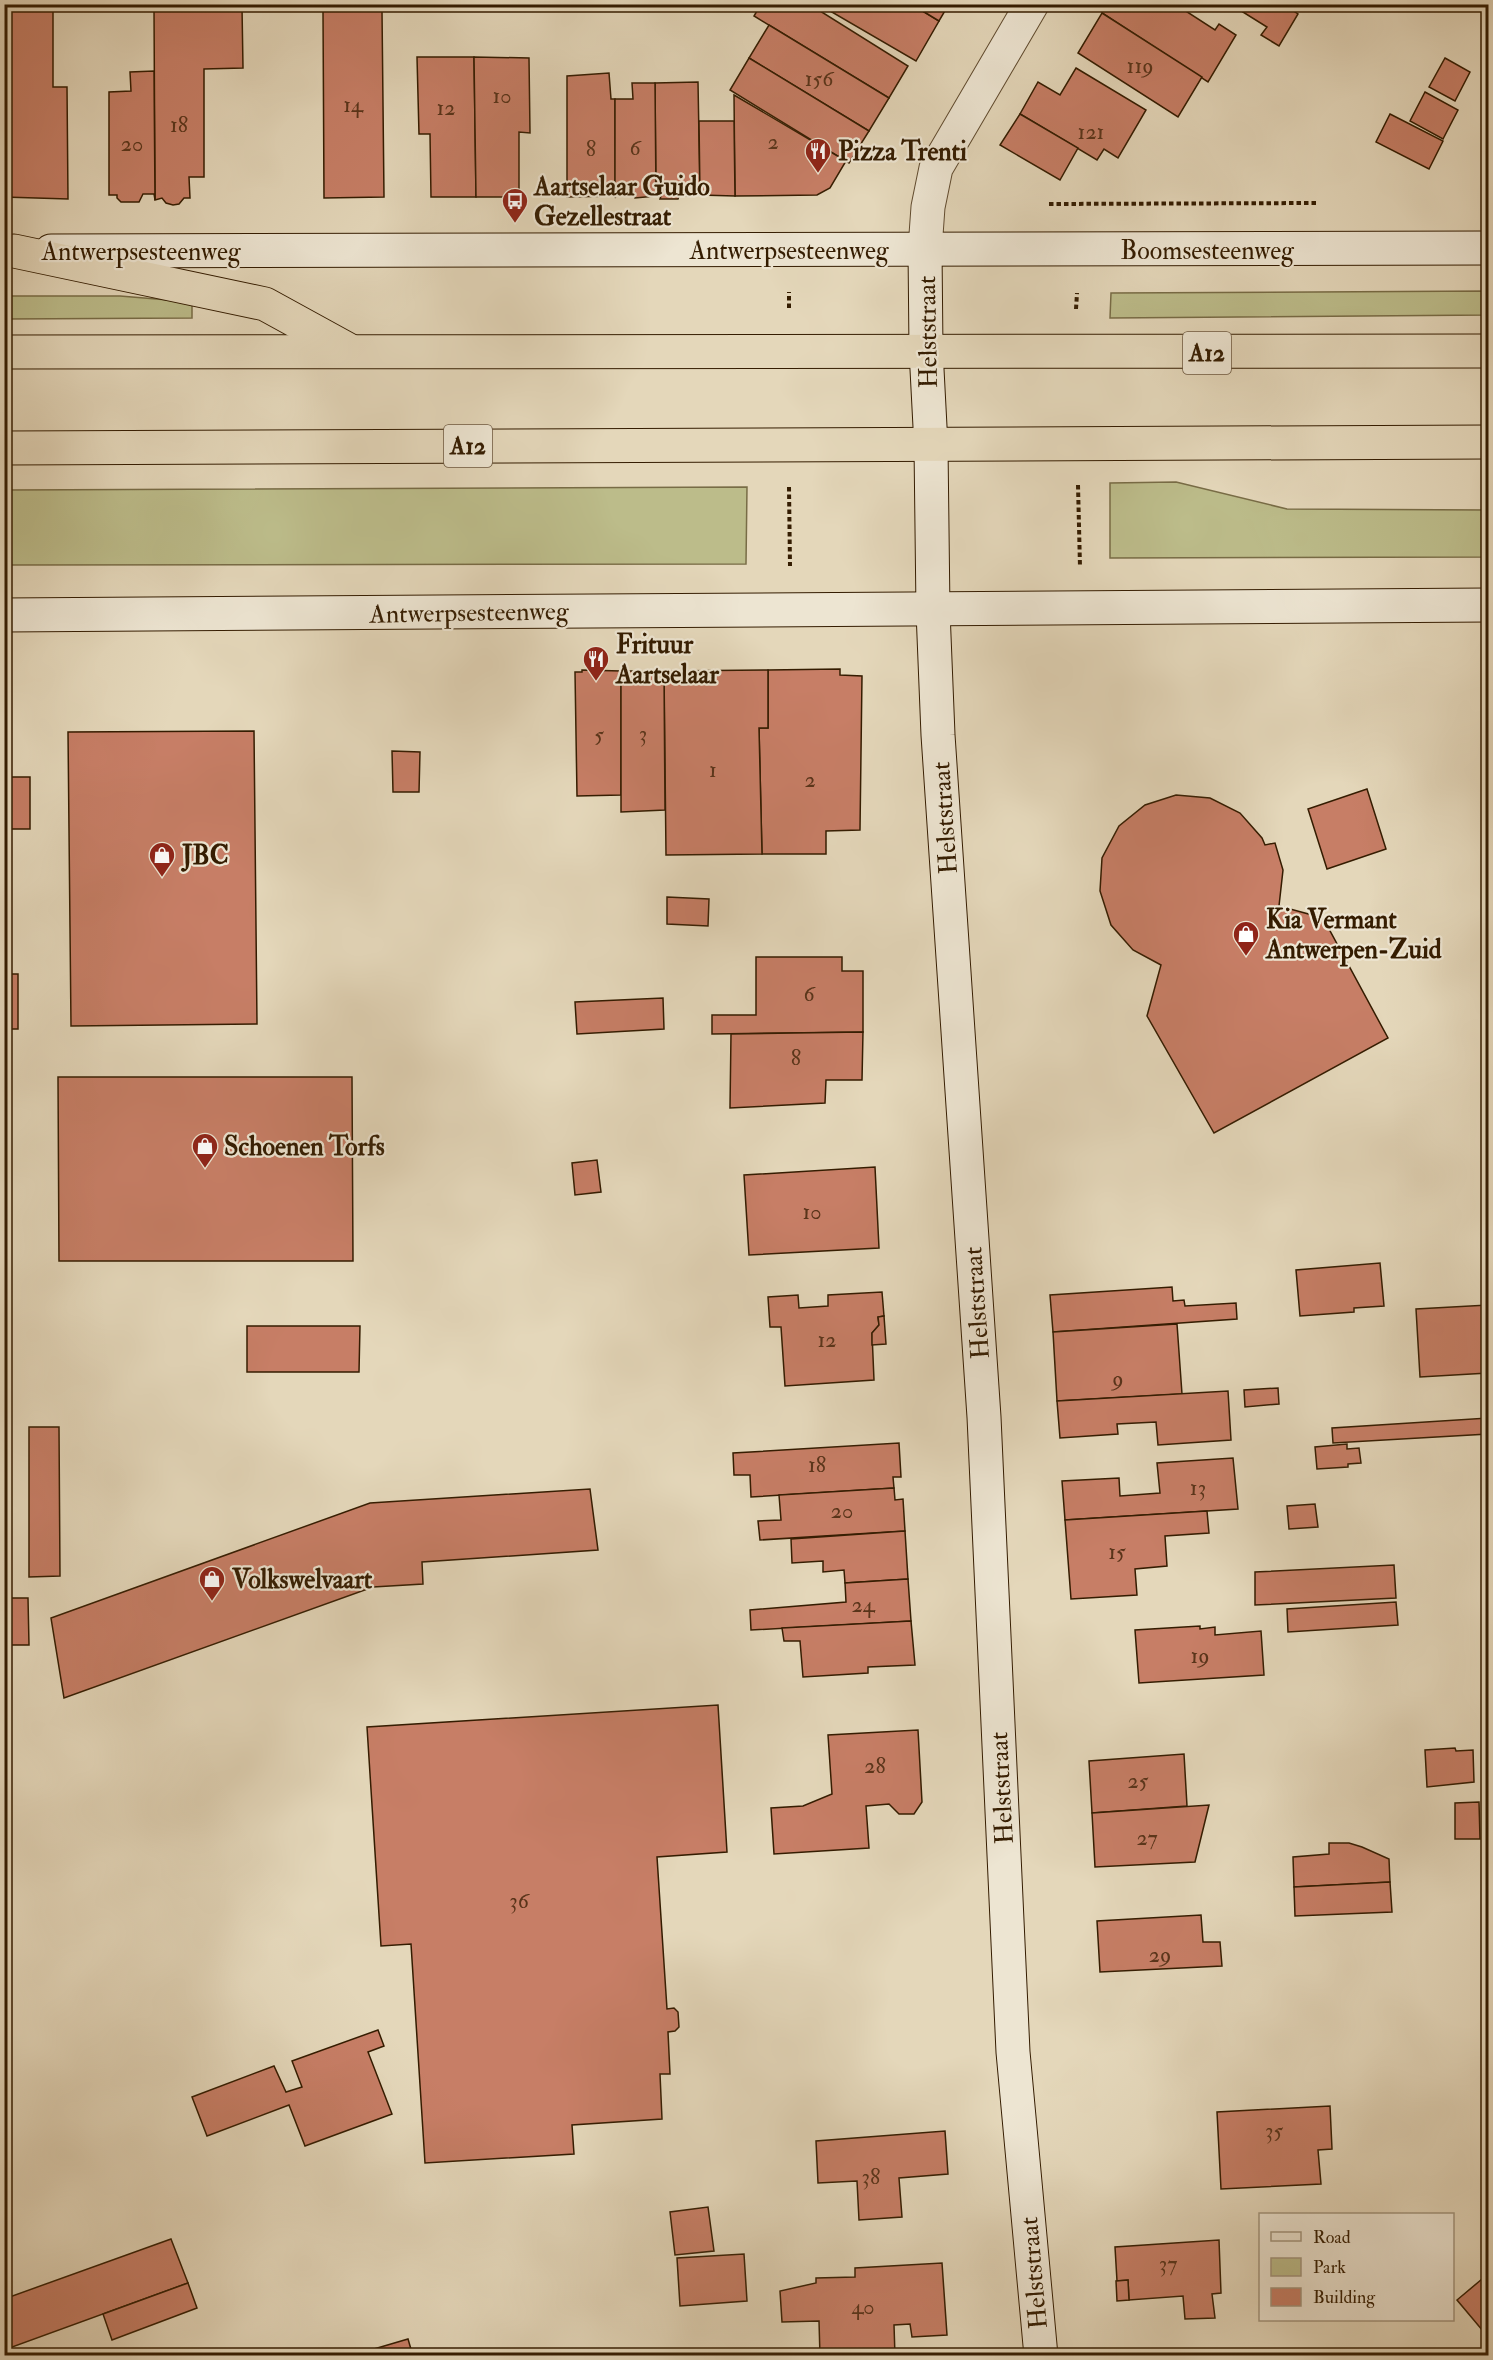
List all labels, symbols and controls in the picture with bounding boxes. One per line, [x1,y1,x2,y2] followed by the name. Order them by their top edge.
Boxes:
[1127,52,1153,80] house number: 119
[805,65,835,93] house number: 156
[492,82,512,110] house number: 10
[343,91,364,119] house number: 14
[436,94,456,122] house number: 12
[170,111,188,139] house number: 18
[1078,118,1104,146] house number: 121
[767,128,779,156] house number: 2
[121,130,143,158] house number: 20
[629,134,642,162] house number: 6
[586,135,596,163] house number: 8
[803,136,833,174] restaurant icon: Pizza Trenti
[838,136,967,168] place label: Pizza Trenti
[533,171,710,233] place label: Aartselaar Guido Gezellestraat
[500,186,530,224] bus stop icon: Aartselaar Guido Gezellestraat
[688,235,890,268] street label: Antwerpsesteenweg
[1120,235,1295,267] street label: Boomsesteenweg
[40,236,242,269] street label: Antwerpsesteenweg
[911,275,945,389] street label: Helststraat
[1183,332,1231,374] road number: A12
[444,425,492,467] road number: A12
[368,595,570,632] street label: Antwerpsesteenweg
[615,629,719,691] place label: Frituur Aartselaar
[581,644,611,682] restaurant icon: Frituur Aartselaar
[639,720,647,748] house number: 3
[594,721,604,749] house number: 5
[709,756,717,784] house number: 1
[925,761,965,875] street label: Helststraat
[804,766,816,794] house number: 2
[147,840,177,878] shop icon: JBC
[180,840,229,872] place label: JBC
[1265,904,1442,967] place label: Kia Vermant Antwerpen-Zuid
[1231,919,1261,957] shop icon: Kia Vermant Antwerpen-Zuid
[803,980,816,1008] house number: 6
[791,1044,801,1072] house number: 8
[190,1131,220,1169] shop icon: Schoenen Torfs
[224,1131,385,1163] place label: Schoenen Torfs
[802,1198,822,1226] house number: 10
[957,1246,997,1360] street label: Helststraat
[817,1326,837,1354] house number: 12
[1110,1365,1124,1393] house number: 9
[808,1451,826,1479] house number: 18
[1190,1474,1206,1502] house number: 13
[831,1497,853,1525] house number: 20
[1108,1538,1126,1566] house number: 15
[197,1564,227,1602] shop icon: Volkswelvaart
[231,1564,373,1596] place label: Volkswelvaart
[851,1591,876,1619] house number: 24
[1190,1642,1210,1670] house number: 19
[983,1731,1021,1845] street label: Helststraat
[864,1752,886,1780] house number: 28
[1128,1767,1149,1795] house number: 25
[1136,1824,1158,1852] house number: 27
[509,1887,531,1915] house number: 36
[1149,1941,1171,1969] house number: 29
[1265,2117,1283,2145] house number: 35
[862,2163,880,2191] house number: 38
[1259,2213,1454,2321] legend
[1013,2215,1055,2330] street label: Helststraat
[1313,2226,1351,2249] text: Road
[1159,2250,1177,2278] house number: 37
[1313,2256,1346,2279] text: Park
[1313,2286,1376,2309] text: Building
[851,2293,875,2321] house number: 40

